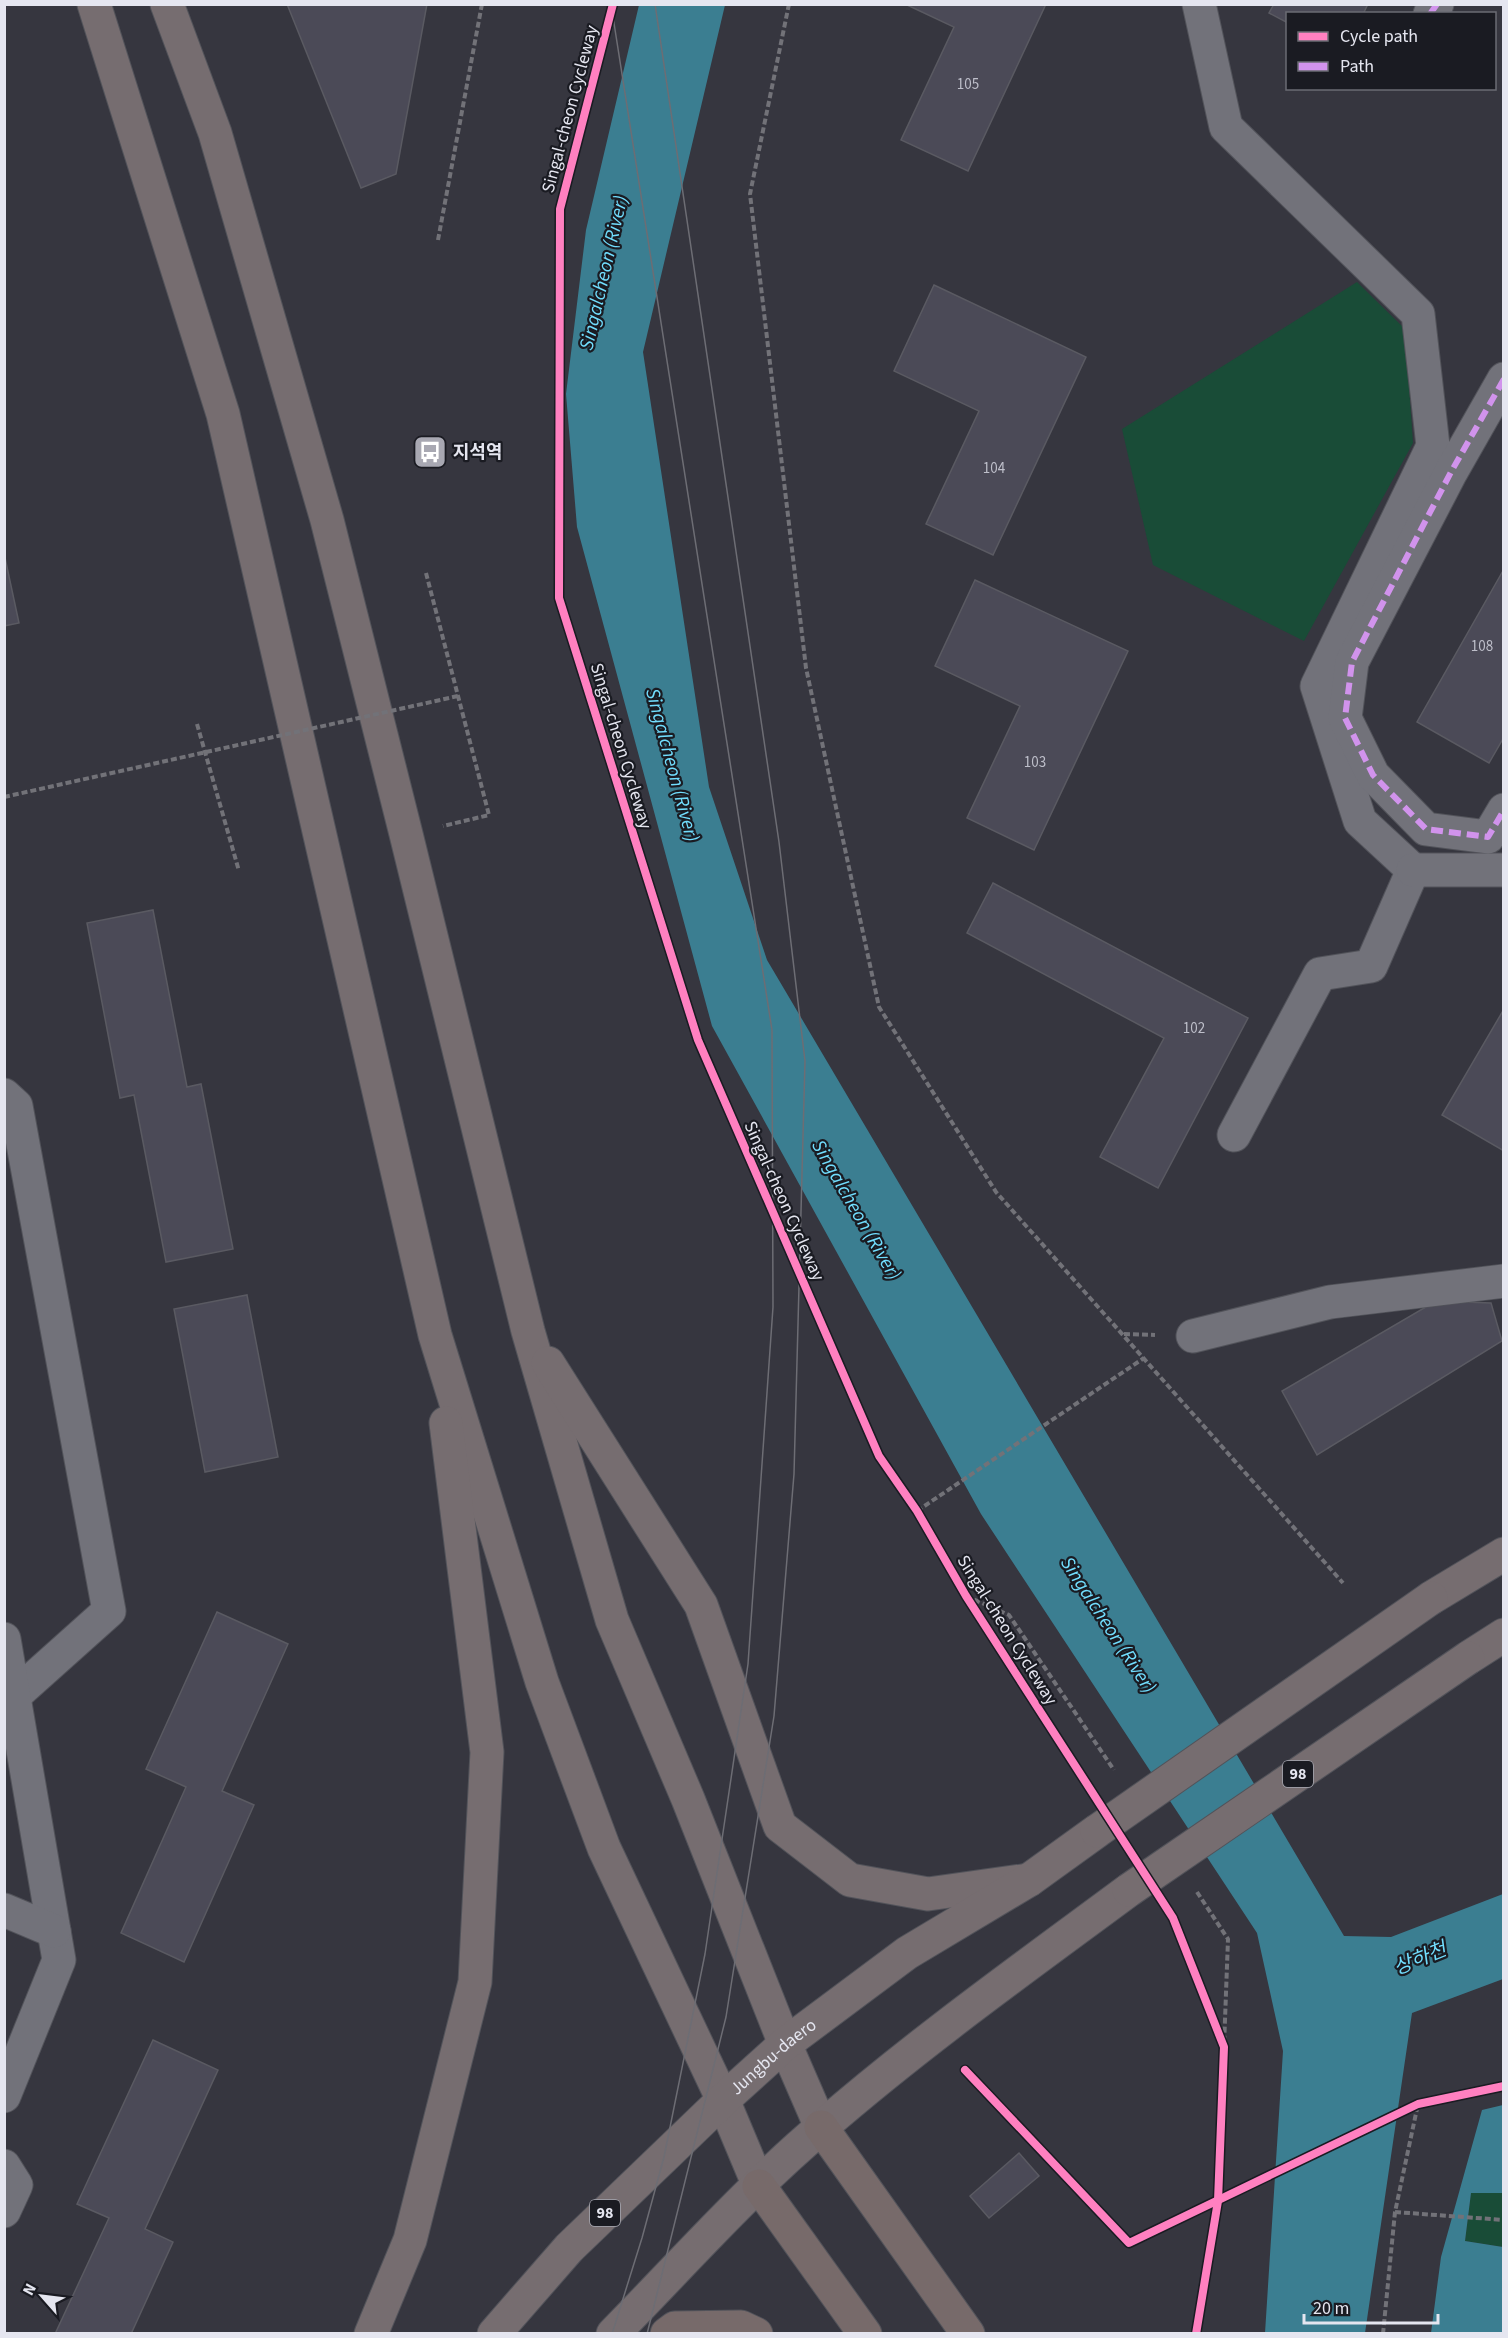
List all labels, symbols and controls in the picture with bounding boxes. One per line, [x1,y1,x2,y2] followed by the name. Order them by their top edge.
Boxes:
[1286,12,1496,90] legend
[536,22,605,196] street label: Singal-cheon Cycleway
[1340,24,1418,49] text: Cycle path
[1340,54,1374,79] text: Path
[957,74,979,95] house number: 105
[573,193,635,353] water label: Singalcheon (River)
[412,434,448,470] bus stop icon: 지석역
[453,440,503,465] place label: 지석역
[983,458,1006,479] house number: 104
[1471,636,1493,657] house number: 108
[584,660,658,833] street label: Singal-cheon Cycleway
[638,685,706,845] water label: Singalcheon (River)
[1024,752,1046,773] house number: 103
[1183,1018,1205,1039] house number: 102
[737,1117,831,1285] street label: Singal-cheon Cycleway
[804,1135,908,1285] water label: Singalcheon (River)
[951,1550,1064,1710] street label: Singal-cheon Cycleway
[1053,1551,1163,1699] water label: Singalcheon (River)
[1283,1761,1313,1787] road number: 98
[1389,1935,1453,1982] water label: 상하천
[724,2012,821,2101] street label: Jungbu-daero
[590,2200,620,2226] road number: 98
[12,2266,72,2326] north arrow
[17,2280,42,2299] text: N
[1304,2287,1438,2325] scale bar
[1313,2296,1349,2321] text: 20 m

